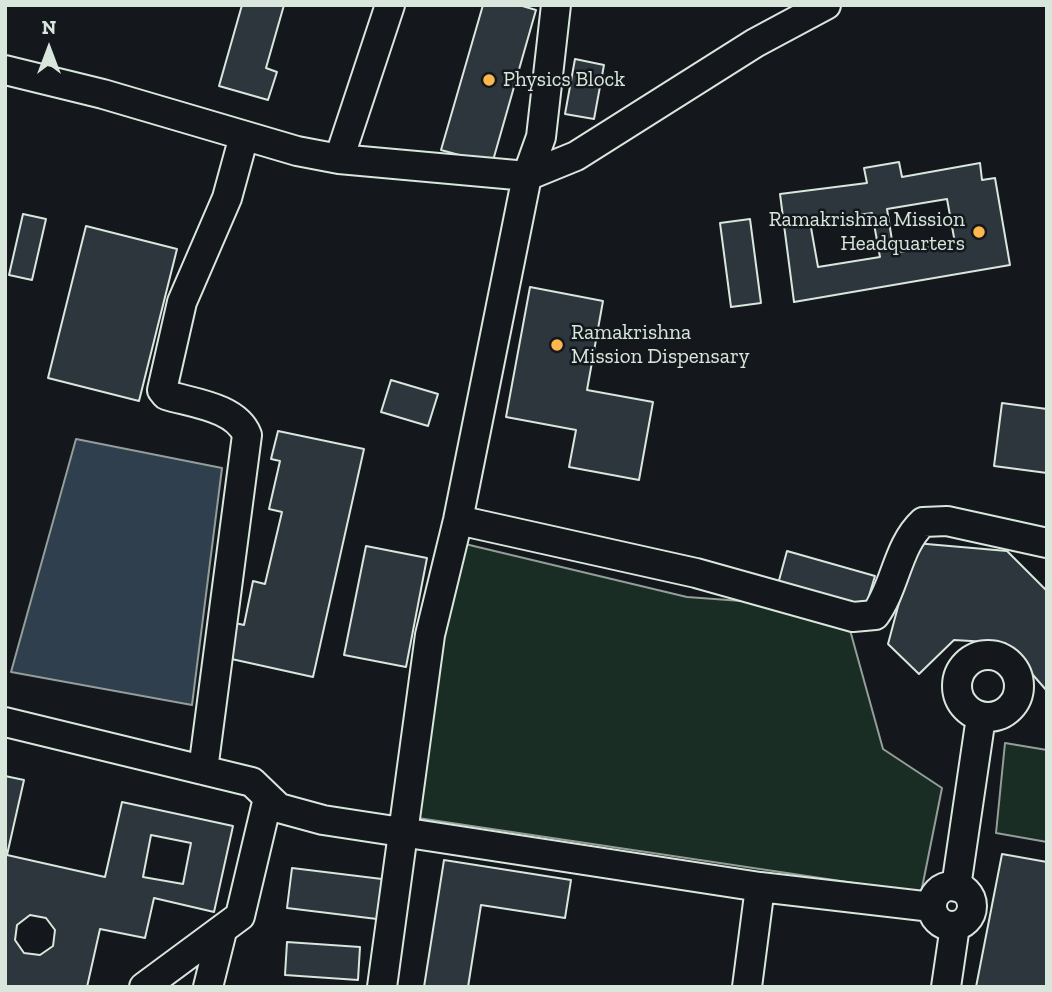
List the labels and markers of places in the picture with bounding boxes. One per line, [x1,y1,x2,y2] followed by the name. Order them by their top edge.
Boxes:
[503,67,625,93] place label: Physics Block
[481,72,497,88] marker: Physics Block
[769,207,965,257] place label: Ramakrishna Mission Headquarters
[971,224,987,240] marker: Ramakrishna Mission Headquarters
[571,320,749,370] place label: Ramakrishna Mission Dispensary
[549,337,565,353] marker: Ramakrishna Mission Dispensary

